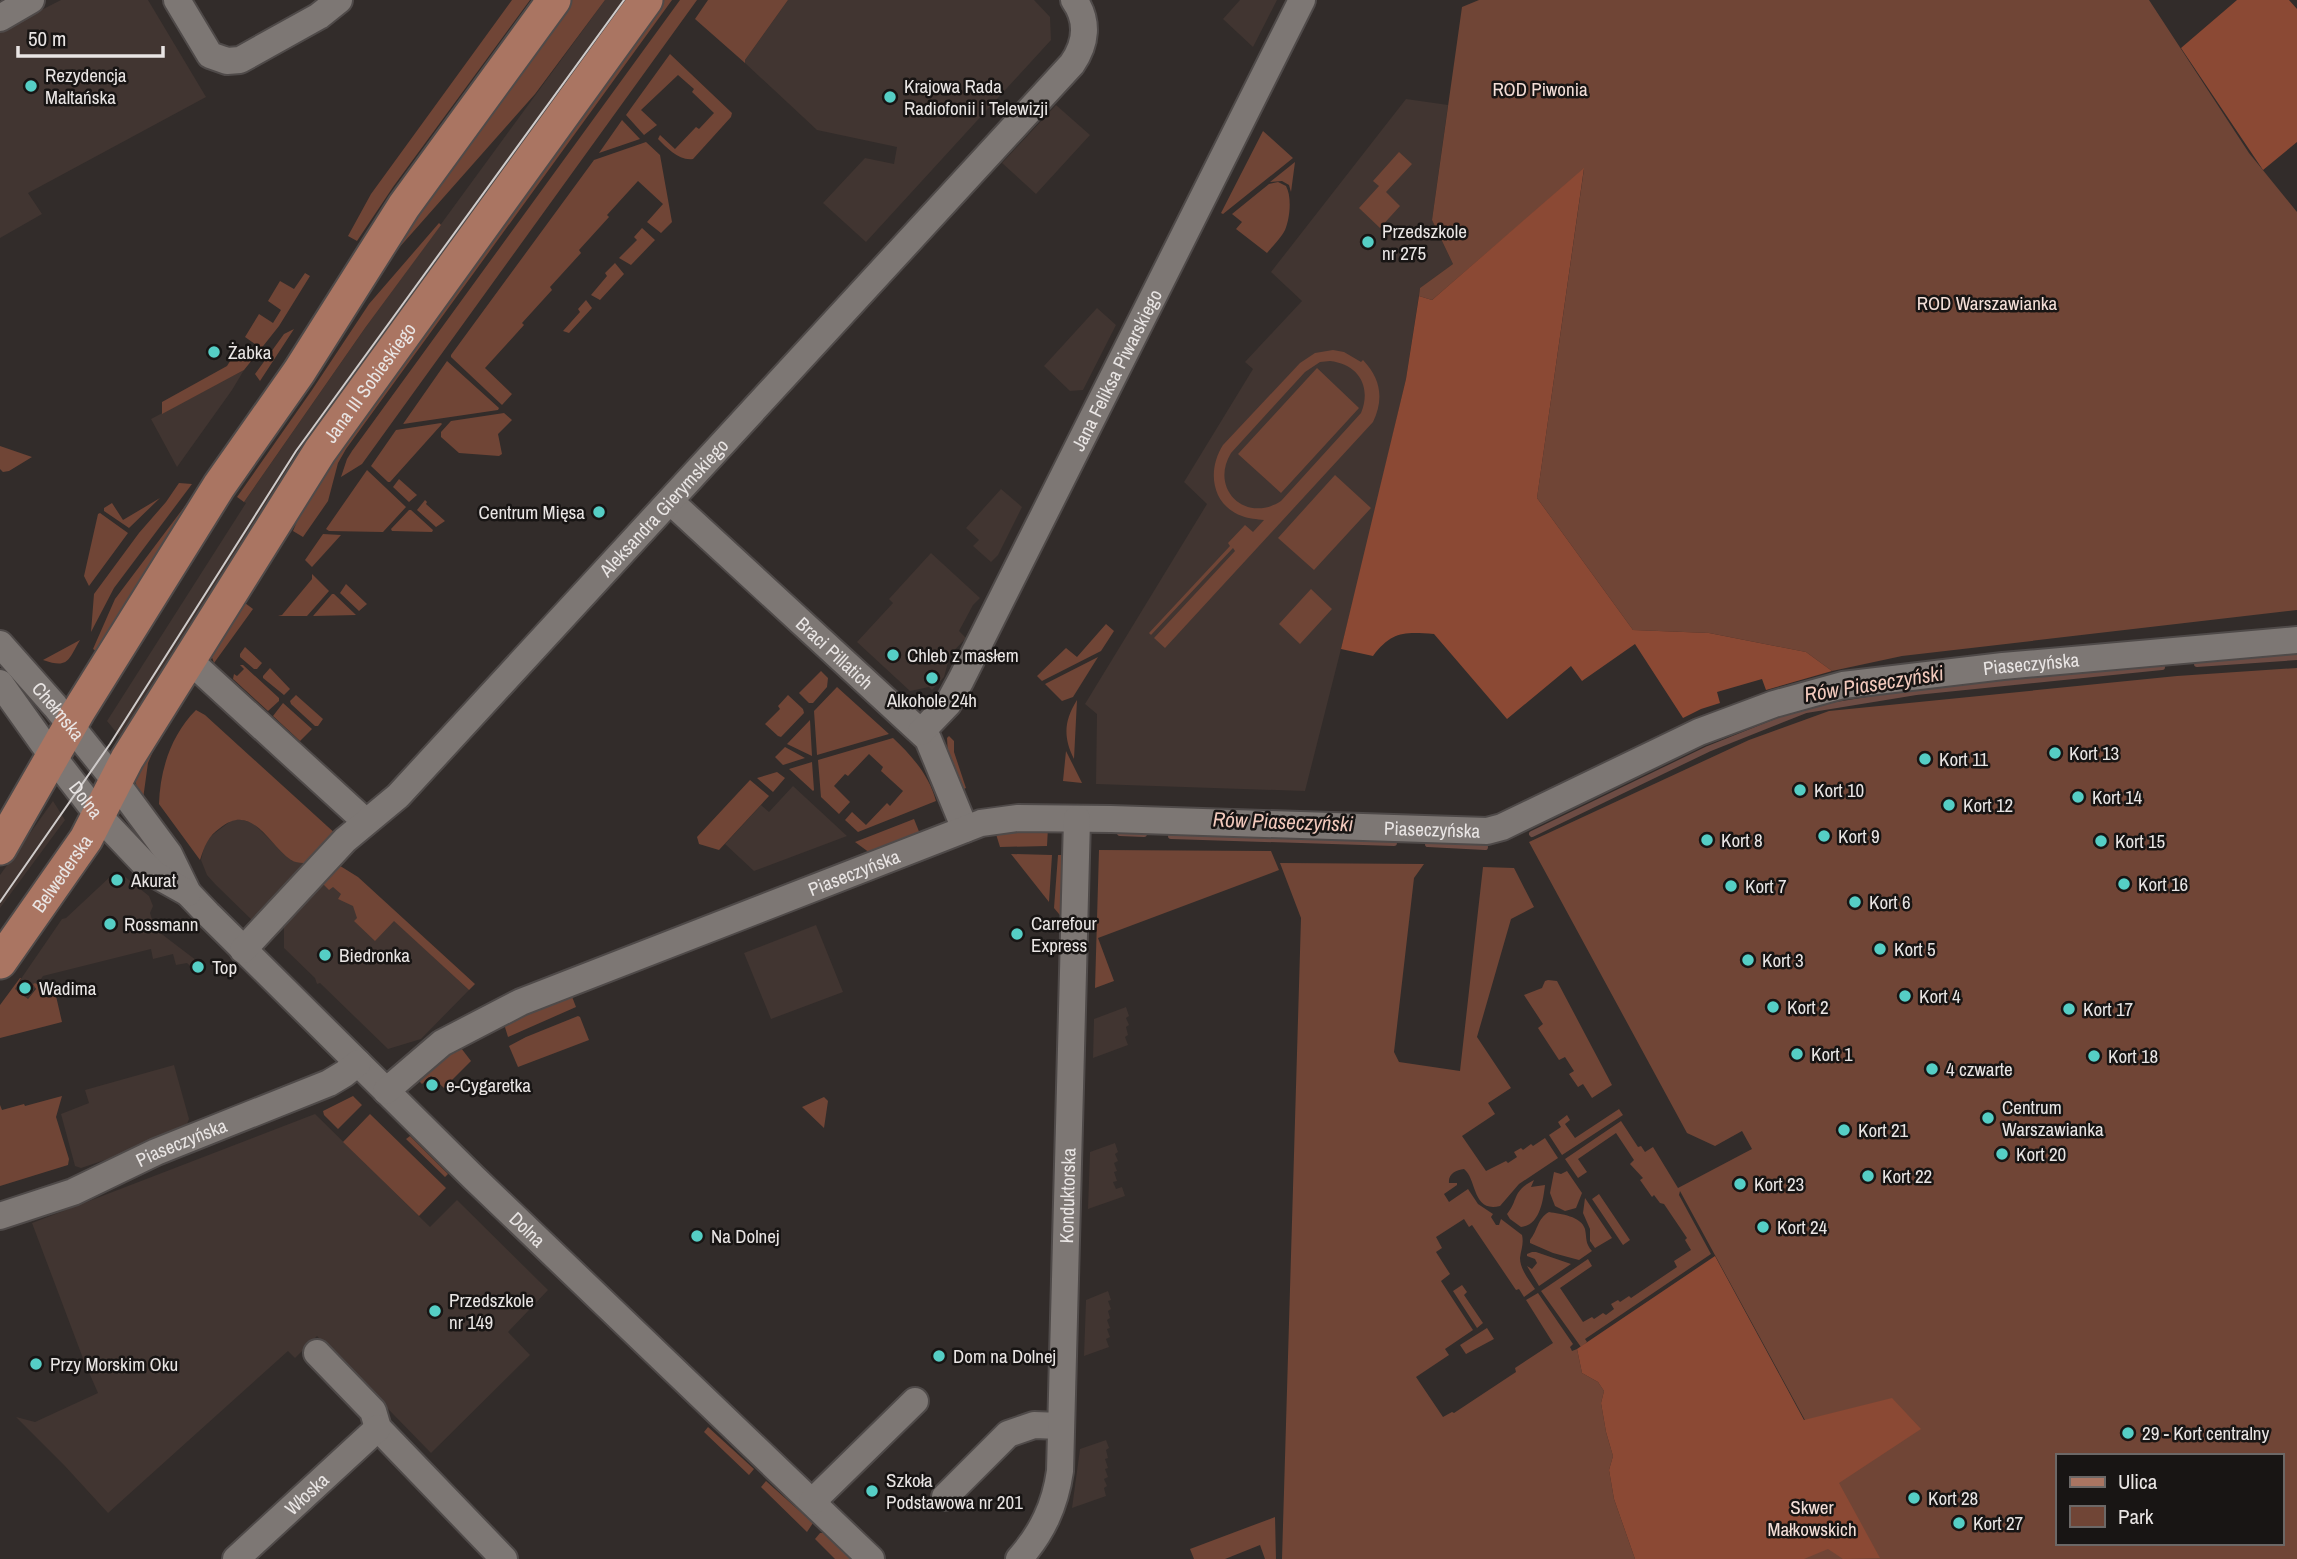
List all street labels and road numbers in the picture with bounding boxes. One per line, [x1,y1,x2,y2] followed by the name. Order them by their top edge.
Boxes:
[1065,285,1168,455] street label: Jana Feliksa Piwarskiego
[317,317,422,448] street label: Jana III Sobieskiego
[593,433,734,583] street label: Aleksandra Gierymskiego
[790,611,879,695] street label: Braci Pillatich
[1982,646,2080,681] street label: Piaseczyńska
[26,676,91,746] street label: Chełmska
[63,776,109,824] street label: Dolna
[1384,815,1481,844] street label: Piaseczyńska
[26,829,98,918] street label: Belwederska
[804,843,904,902] street label: Piaseczyńska
[131,1112,231,1173] street label: Piaseczyńska
[1053,1147,1081,1244] street label: Konduktorska
[504,1206,551,1253] street label: Dolna
[279,1467,334,1521] street label: Włoska

